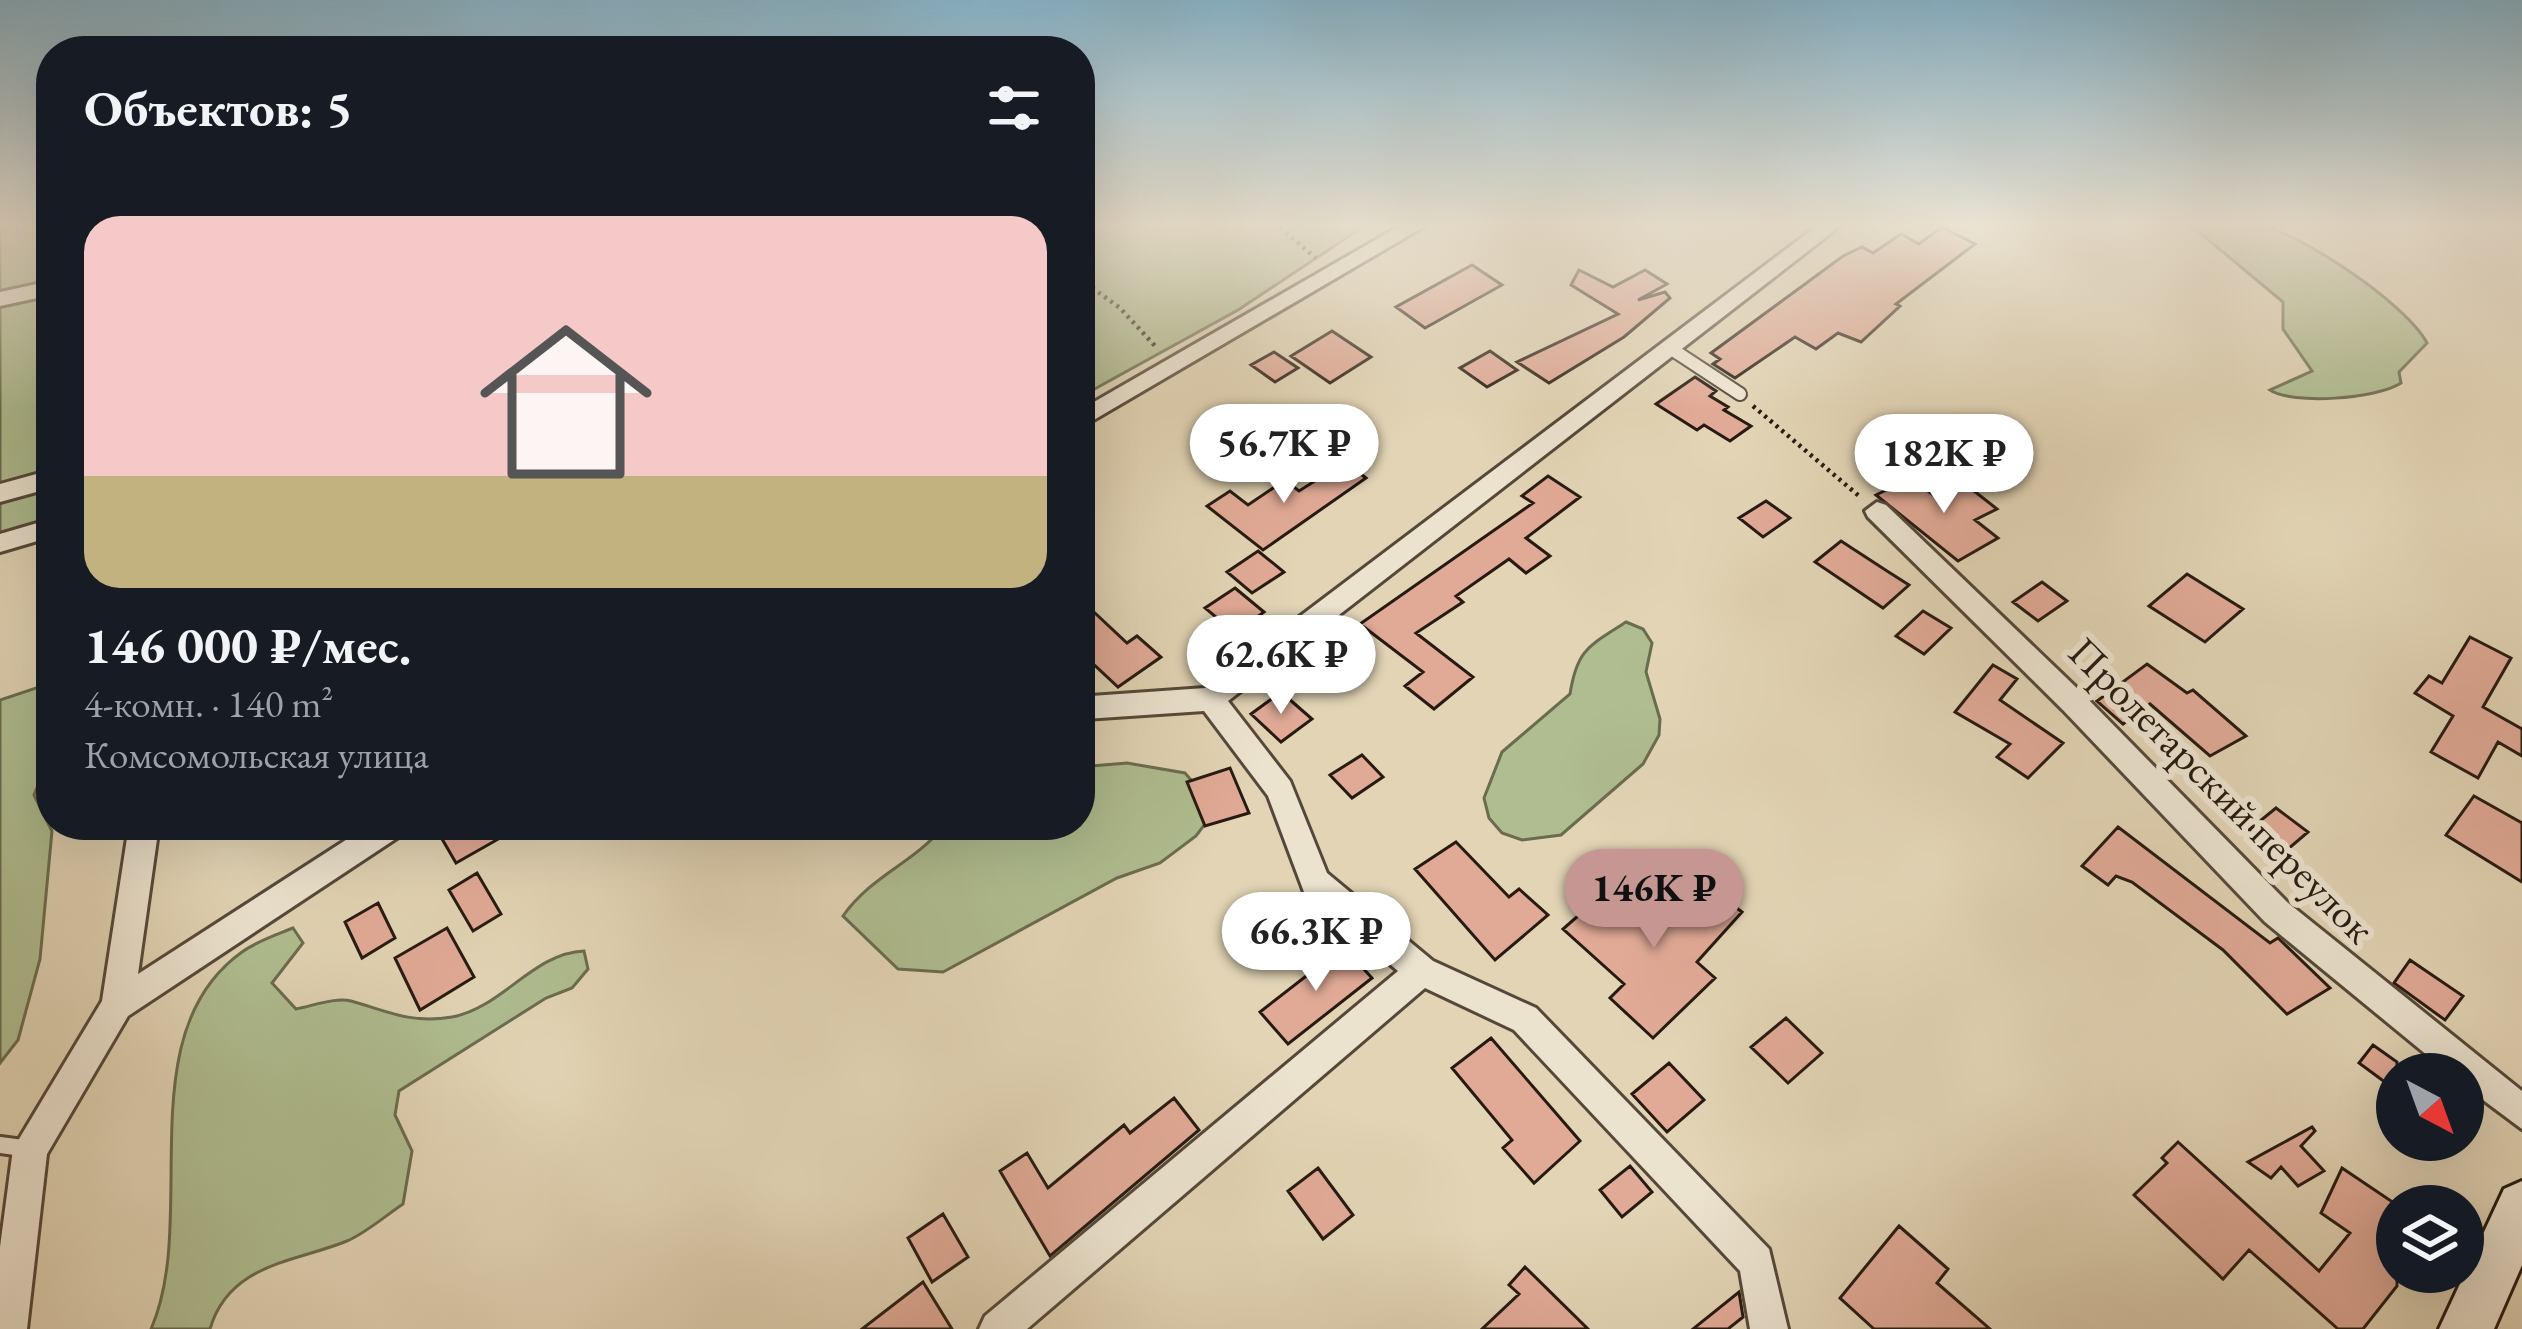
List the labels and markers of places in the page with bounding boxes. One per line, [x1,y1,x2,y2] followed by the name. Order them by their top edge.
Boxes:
[1173,404,1395,506] pin: 56.7K ₽
[1846,414,2042,516] pin: 182K ₽
[1170,615,1392,717] pin: 62.6K ₽
[1556,849,1752,951] pin: 146K ₽
[1205,892,1427,994] pin: 66.3K ₽

